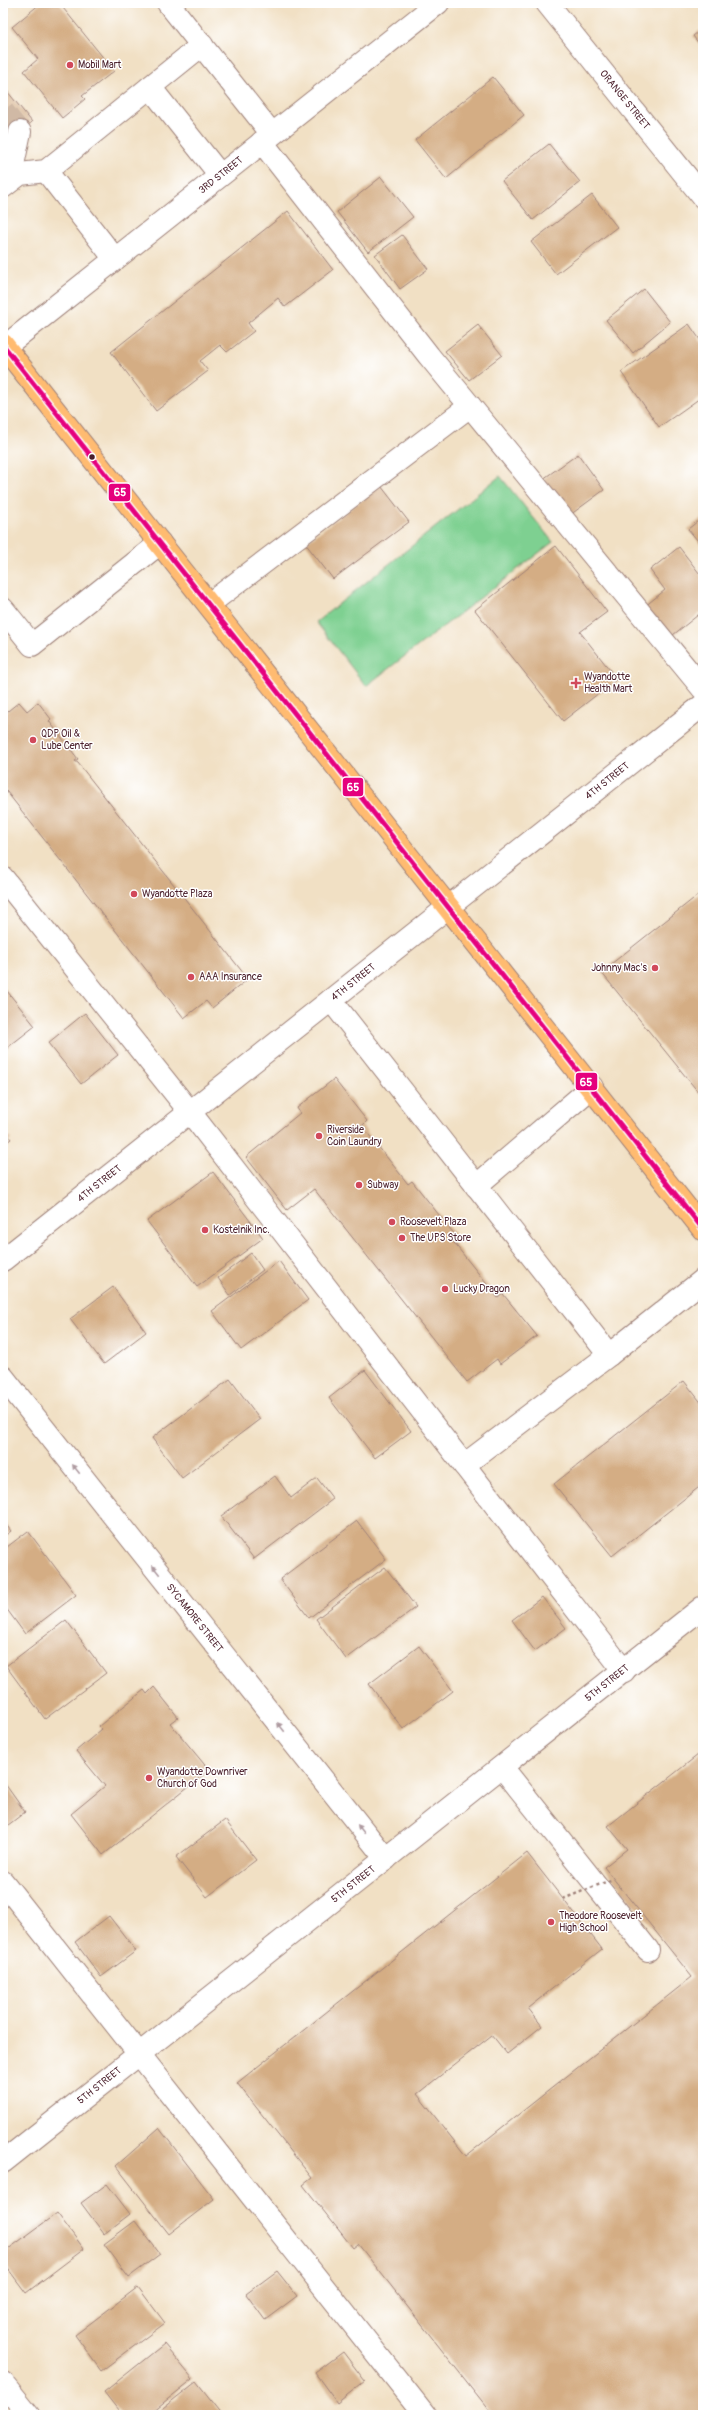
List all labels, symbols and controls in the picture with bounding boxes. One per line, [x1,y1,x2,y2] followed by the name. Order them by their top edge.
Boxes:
[78,59,122,71] place label: Mobil Mart
[65,60,75,70] marker: Mobil Mart
[597,68,652,132] street label: ORANGE STREET
[196,154,246,196] street label: 3RD STREET
[87,452,97,462] unlabelled marker
[108,483,131,502] line badge: 65
[114,486,126,499] text: 65
[584,671,633,695] place label: Wyandotte Health Mart
[571,678,581,688] marker: Wyandotte Health Mart
[41,728,93,752] place label: QDP Oil & Lube Center
[28,735,38,745] marker: QDP Oil & Lube Center
[583,760,632,802] street label: 4TH STREET
[342,777,364,797] line badge: 65
[347,781,359,794] text: 65
[142,888,213,900] place label: Wyandotte Plaza
[129,889,139,899] marker: Wyandotte Plaza
[329,961,378,1003] street label: 4TH STREET
[591,962,648,974] place label: Johnny Mac's
[650,963,660,973] marker: Johnny Mac's
[199,971,262,983] place label: AAA Insurance
[186,972,196,982] marker: AAA Insurance
[575,1072,598,1091] line badge: 65
[580,1076,592,1089] text: 65
[327,1124,382,1148] place label: Riverside Coin Laundry
[314,1131,324,1141] marker: Riverside Coin Laundry
[75,1162,124,1205] street label: 4TH STREET
[367,1179,399,1191] place label: Subway
[354,1180,364,1190] marker: Subway
[400,1216,467,1228] place label: Roosevelt Plaza
[387,1217,397,1227] marker: Roosevelt Plaza
[213,1224,270,1236] place label: Kostelnik Inc.
[200,1225,210,1235] marker: Kostelnik Inc.
[410,1232,471,1244] place label: The UPS Store
[397,1233,407,1243] marker: The UPS Store
[453,1283,510,1295] place label: Lucky Dragon
[440,1284,450,1294] marker: Lucky Dragon
[71,1463,80,1474] one-way arrow
[152,1565,161,1576] one-way arrow
[164,1581,226,1655] street label: SYCAMORE STREET
[583,1662,632,1704] street label: 5TH STREET
[276,1722,285,1733] one-way arrow
[157,1766,248,1790] place label: Wyandotte Downriver Church of God
[144,1773,154,1783] marker: Wyandotte Downriver Church of God
[357,1823,366,1834] one-way arrow
[329,1863,378,1905] street label: 5TH STREET
[559,1910,643,1934] place label: Theodore Roosevelt High School
[546,1917,556,1927] marker: Theodore Roosevelt High School
[75,2064,124,2107] street label: 5TH STREET

